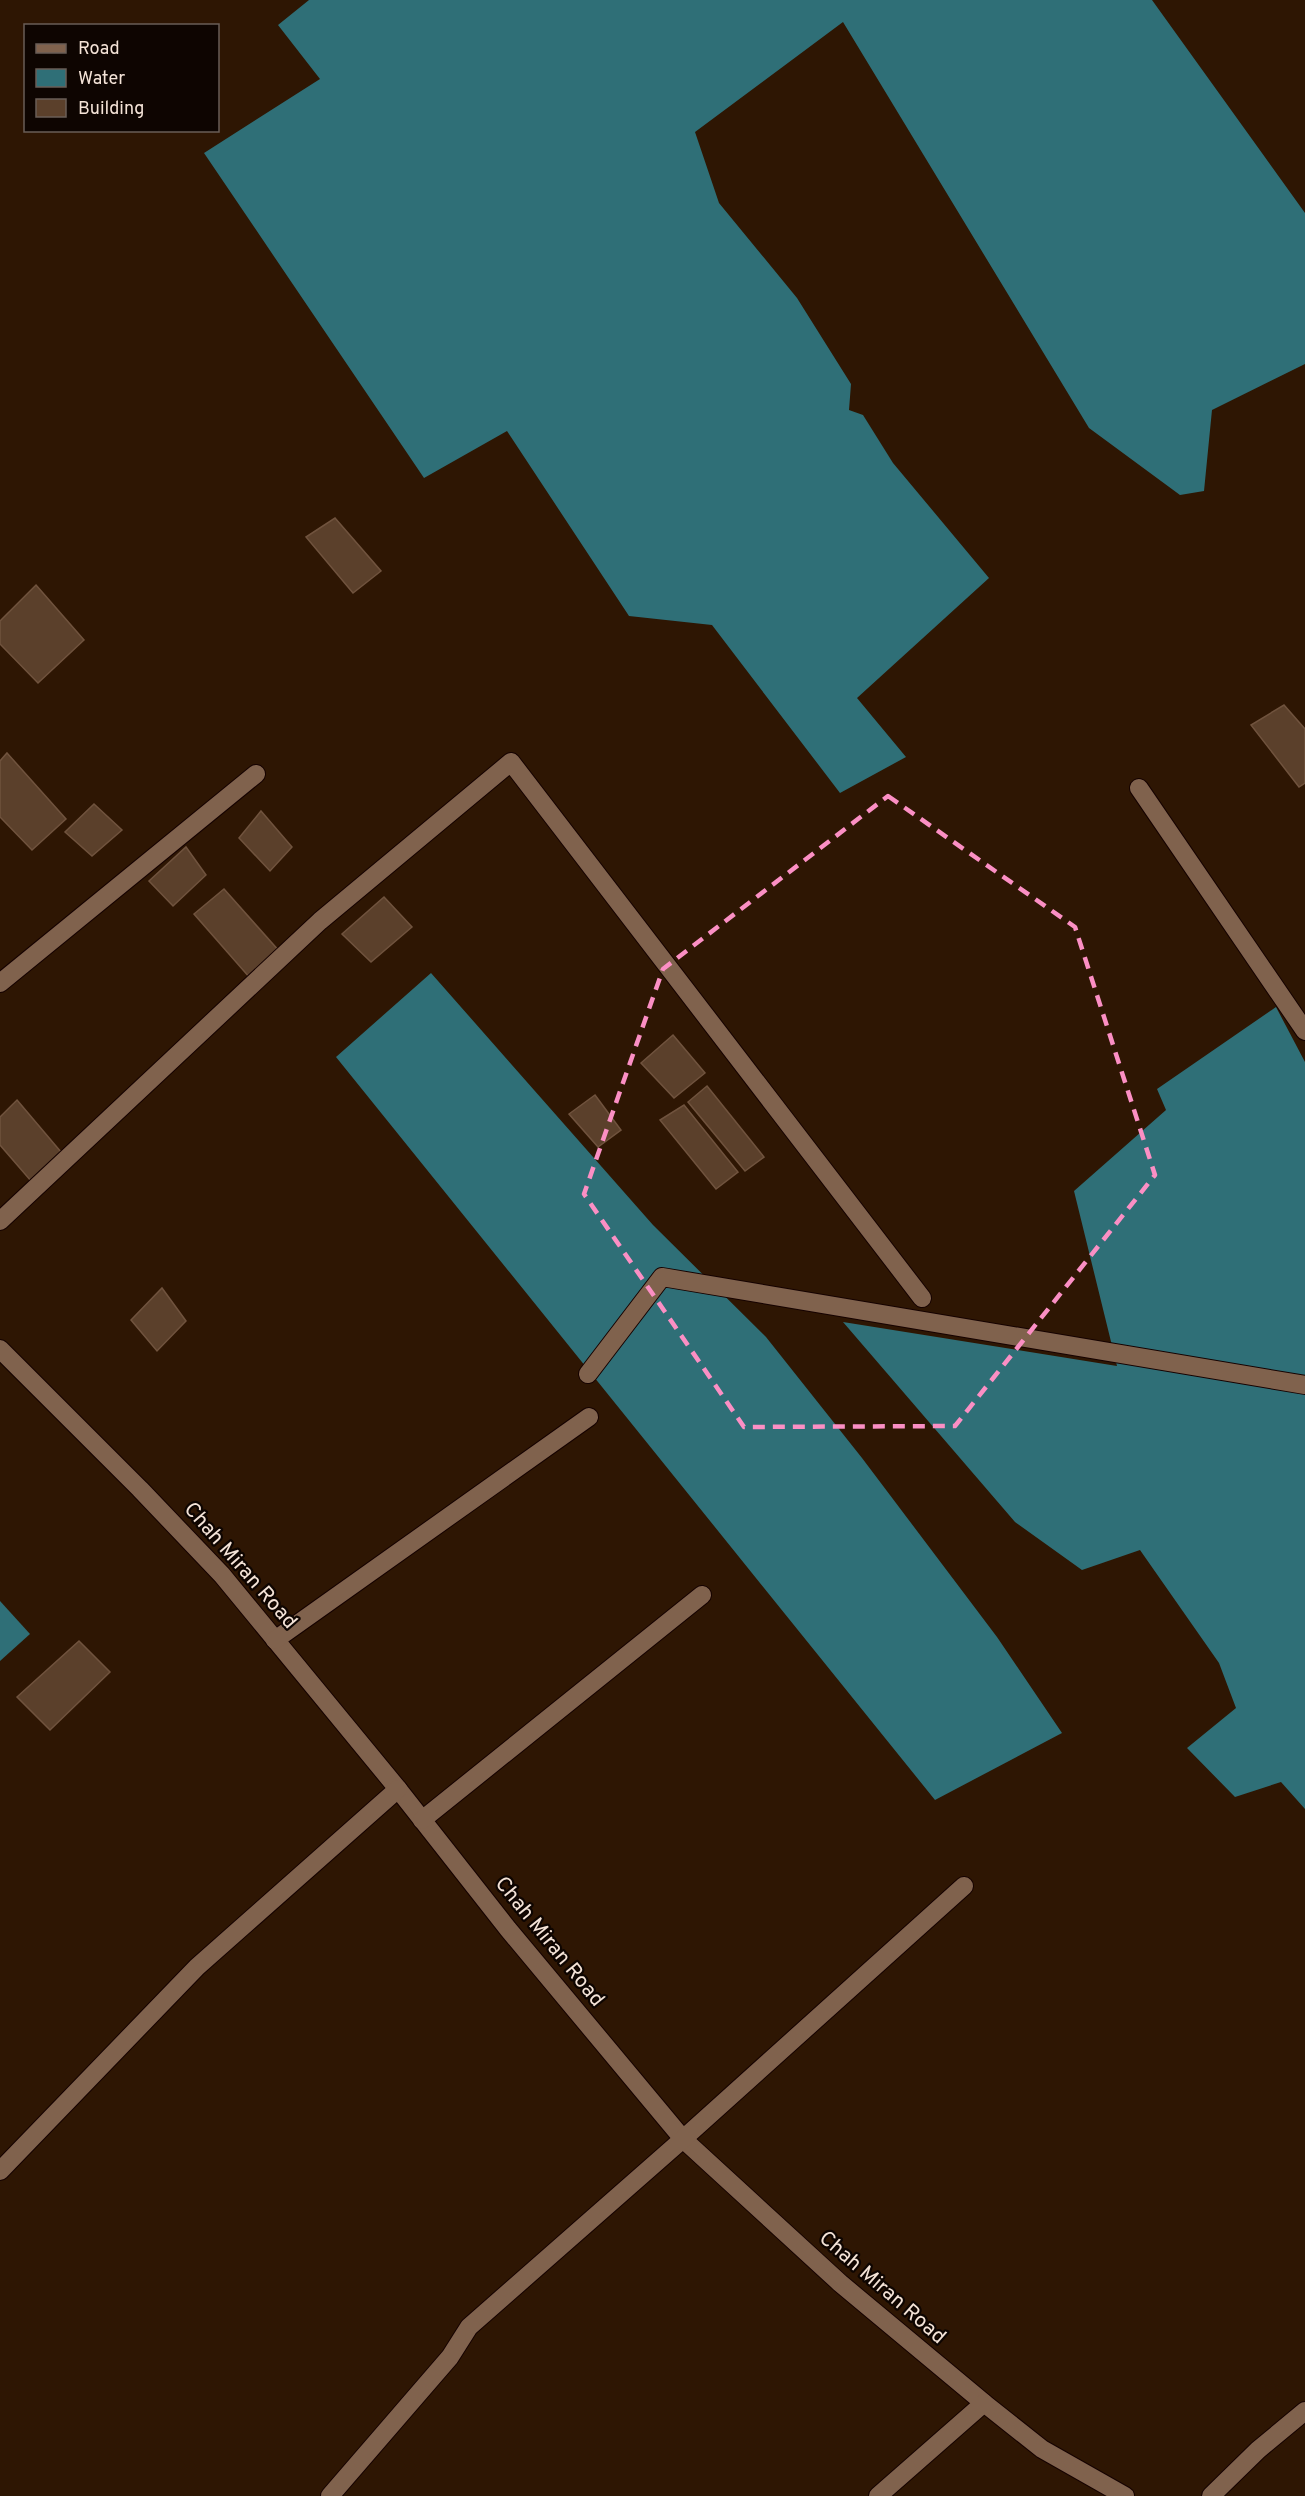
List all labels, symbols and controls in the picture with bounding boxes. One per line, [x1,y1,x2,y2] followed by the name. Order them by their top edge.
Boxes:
[24,24,219,132] legend
[78,38,120,61] text: Road
[78,68,125,91] text: Water
[78,98,144,121] text: Building
[177,1497,303,1635] street label: Chah Miran Road
[488,1871,610,2013] street label: Chah Miran Road
[813,2225,951,2351] street label: Chah Miran Road

